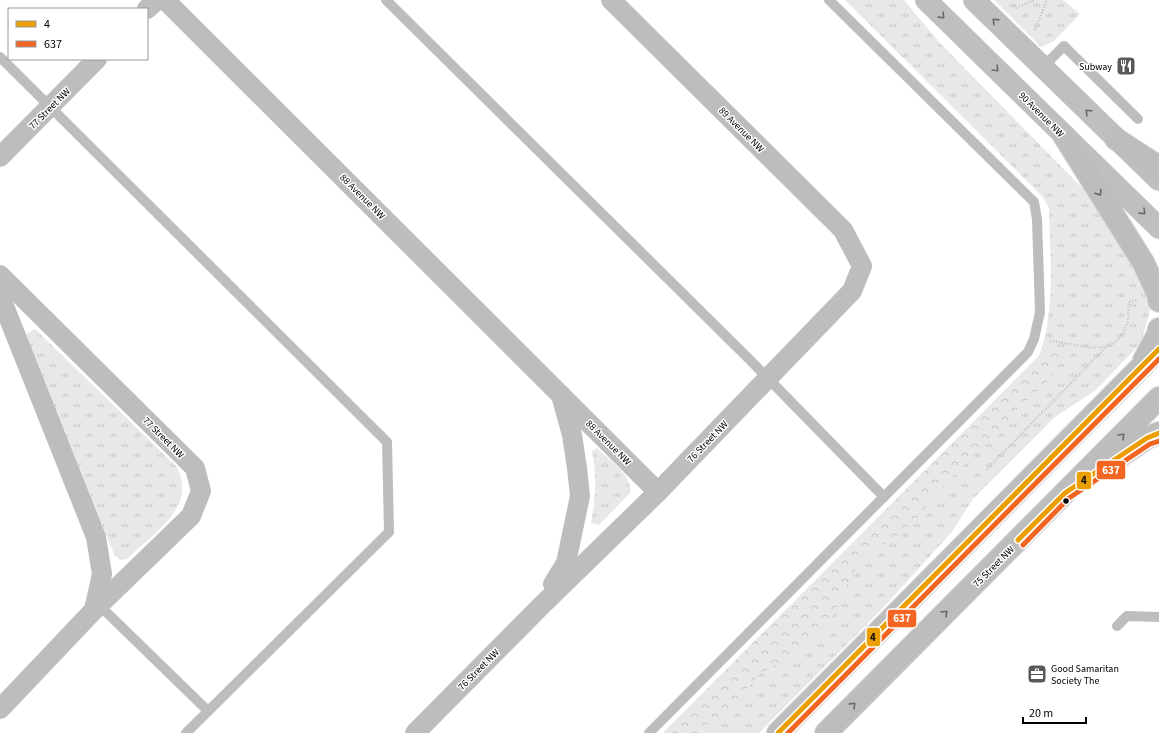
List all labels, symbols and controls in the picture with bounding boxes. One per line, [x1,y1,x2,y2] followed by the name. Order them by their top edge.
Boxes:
[8,8,148,60] legend
[937,11,945,19] one-way arrow
[44,16,50,33] text: 4
[992,18,1000,26] one-way arrow
[44,36,62,53] text: 637
[1115,55,1137,77] restaurant icon: Subway
[1079,60,1112,74] place label: Subway
[991,64,999,71] one-way arrow
[26,85,74,133] street label: 77 Street NW
[1015,89,1067,141] street label: 90 Avenue NW
[715,104,767,156] street label: 89 Avenue NW
[1085,109,1093,117] one-way arrow
[336,171,388,223] street label: 88 Avenue NW
[1095,189,1102,196] one-way arrow
[1138,207,1145,214] one-way arrow
[139,414,187,462] street label: 77 Street NW
[582,417,634,469] street label: 88 Avenue NW
[684,418,731,466] street label: 76 Street NW
[1117,433,1125,441] one-way arrow
[1096,460,1126,480] line badge: 637
[1102,463,1120,478] text: 637
[1076,471,1092,490] line badge: 4
[1081,473,1087,488] text: 4
[1061,496,1071,506] unlabelled marker
[970,543,1018,591] street label: 75 Street NW
[887,609,917,628] line badge: 637
[940,610,948,618] one-way arrow
[893,611,911,626] text: 637
[866,627,881,647] line badge: 4
[870,630,876,645] text: 4
[455,646,503,694] street label: 76 Street NW
[1051,662,1119,688] place label: Good Samaritan Society The
[1026,663,1048,685] office icon: Good Samaritan Society The
[1023,699,1086,725] scale bar
[848,702,856,710] one-way arrow
[1029,705,1053,722] text: 20 m

